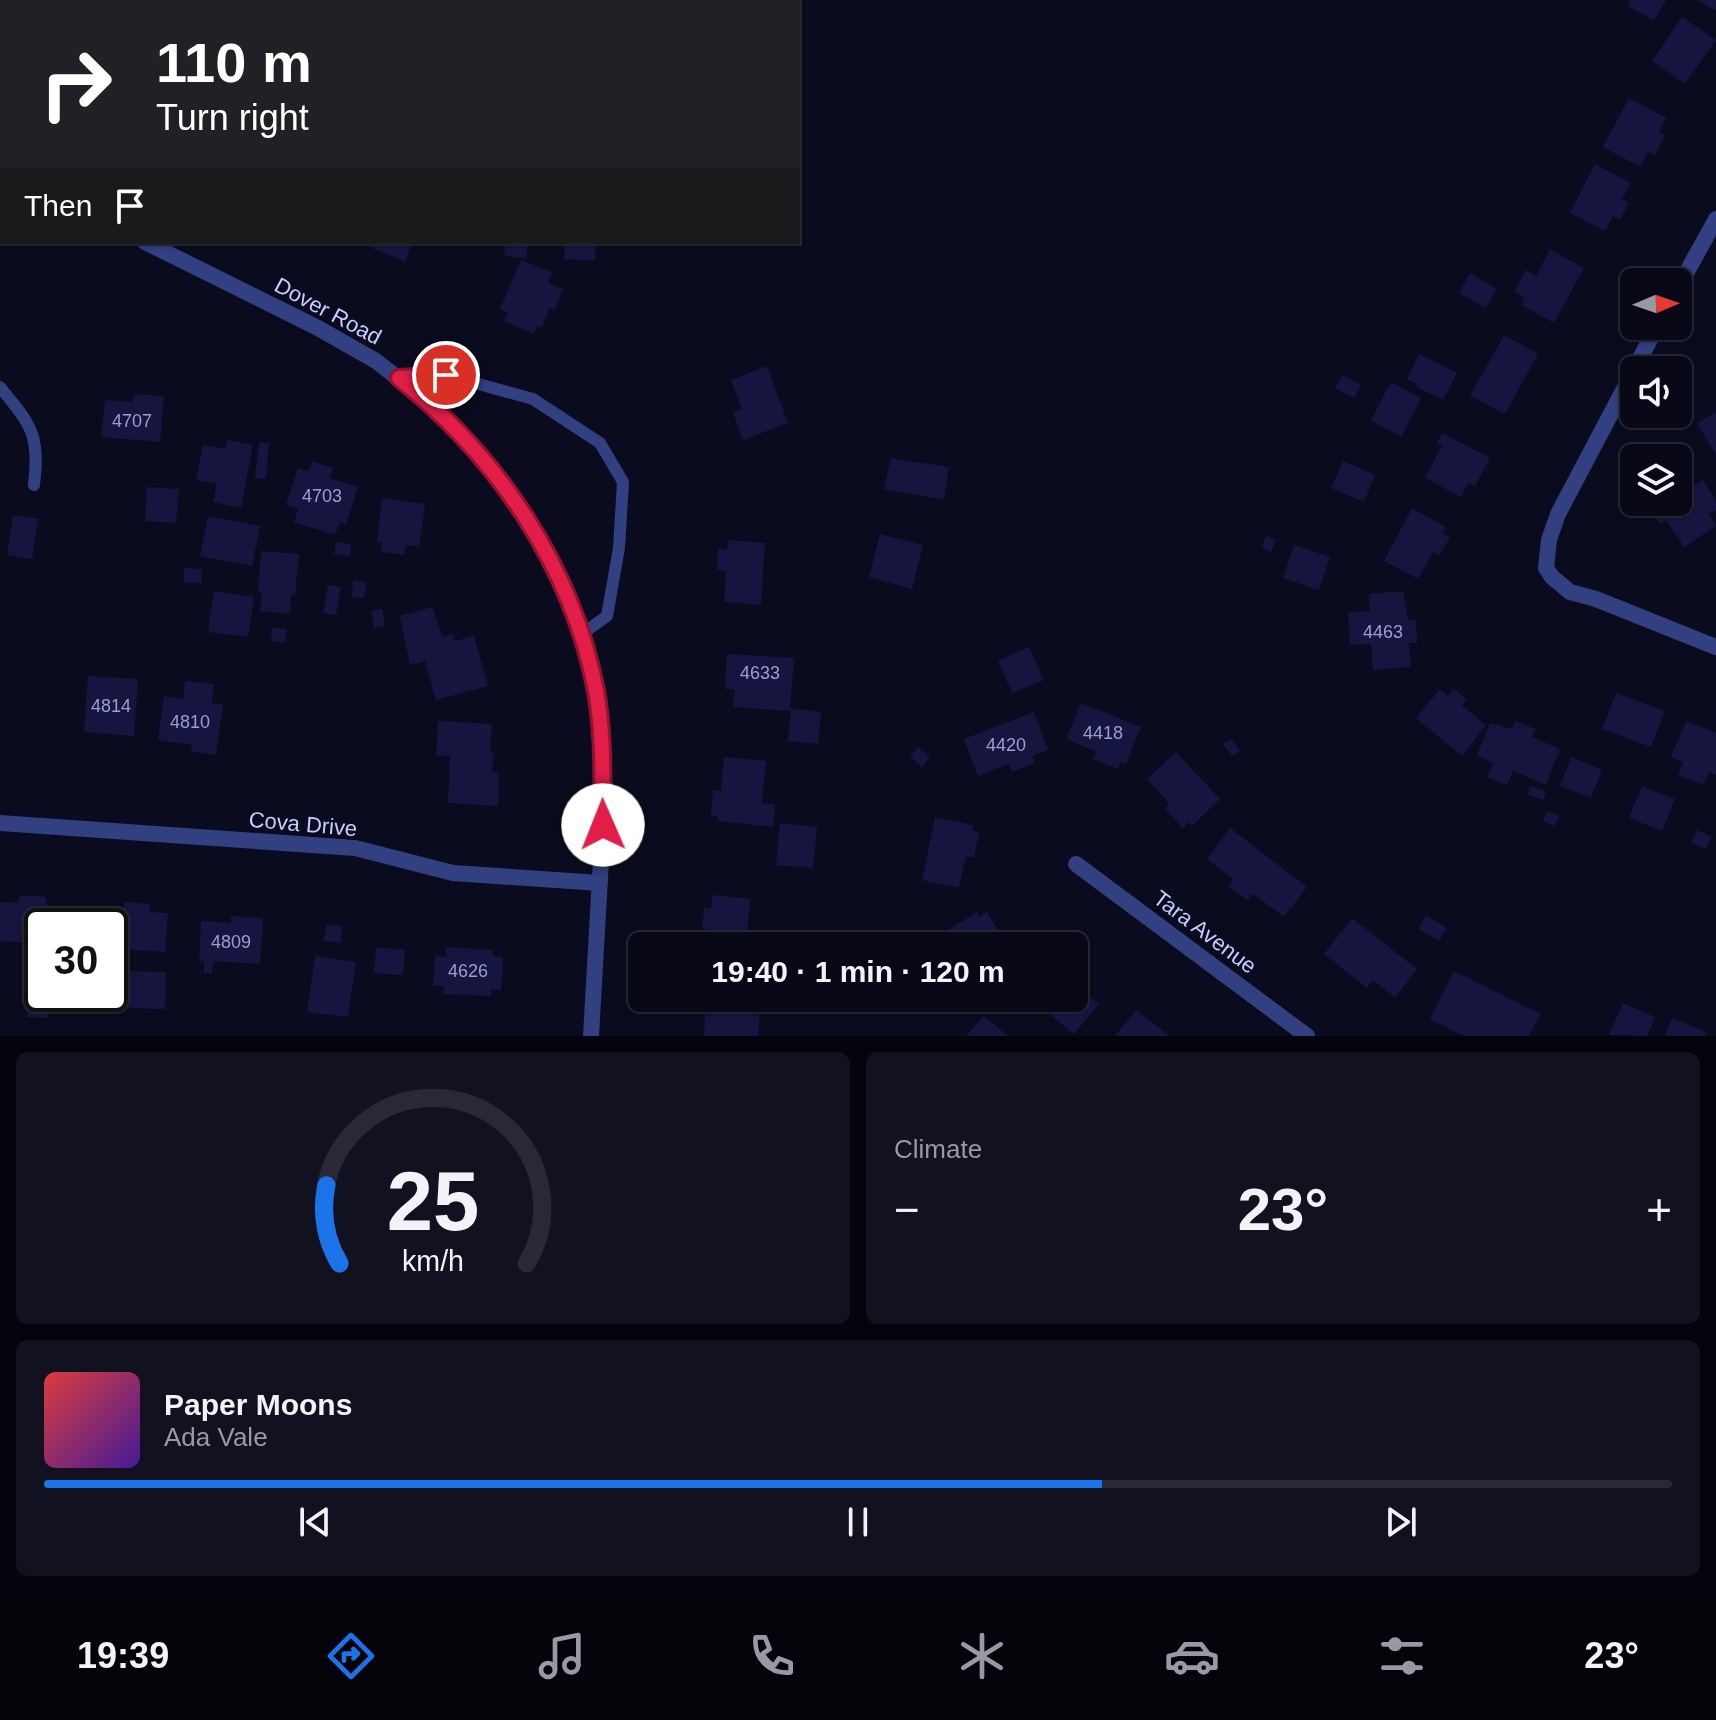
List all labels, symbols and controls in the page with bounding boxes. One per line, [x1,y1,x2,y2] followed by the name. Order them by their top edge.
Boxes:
[156,31,312,94] text: 110 m
[24,32,128,136] icon: right
[156,97,309,138] text: Turn right
[108,184,152,228] icon: arrive
[24,189,92,222] text: Then
[1620,268,1692,340] north arrow
[1620,268,1692,516] map controls
[270,272,386,350] street label: Dover Road
[412,341,480,409] pin
[424,353,468,397] icon: arrive
[1620,356,1692,428] button: sound
[112,411,152,431] house number: 4707
[1620,444,1692,516] button: layers
[302,486,342,506] house number: 4703
[1363,622,1403,642] house number: 4463
[740,663,780,683] house number: 4633
[91,696,131,716] house number: 4814
[170,712,210,732] house number: 4810
[1083,723,1123,743] house number: 4418
[986,735,1026,755] house number: 4420
[561,783,645,867] position arrow
[248,807,358,841] street label: Cova Drive
[1149,885,1261,979] street label: Tara Avenue
[24,908,128,1012] speed limit sign: 30
[211,932,251,952] house number: 4809
[711,955,1005,988] text: 19:40 · 1 min · 120 m
[448,961,488,981] house number: 4626
[894,1134,982,1164] text: Climate
[387,1155,479,1248] text: 25
[1238,1176,1328,1243] text: 23°
[894,1185,920,1234] text: −
[1646,1185,1672,1234] text: +
[402,1245,464,1277] text: km/h
[164,1388,352,1421] text: Paper Moons
[164,1422,268,1452] text: Ada Vale
[293,1500,337,1544] icon: previous
[836,1500,880,1544] icon: pause
[1379,1500,1423,1544] icon: next
[323,1628,379,1684] icon: directions
[534,1628,590,1684] icon: music
[744,1628,800,1684] icon: phone
[954,1628,1010,1684] icon: climate
[1164,1628,1220,1684] icon: car
[1374,1628,1430,1684] icon: filters
[77,1635,169,1676] text: 19:39
[1584,1635,1639,1676] text: 23°

